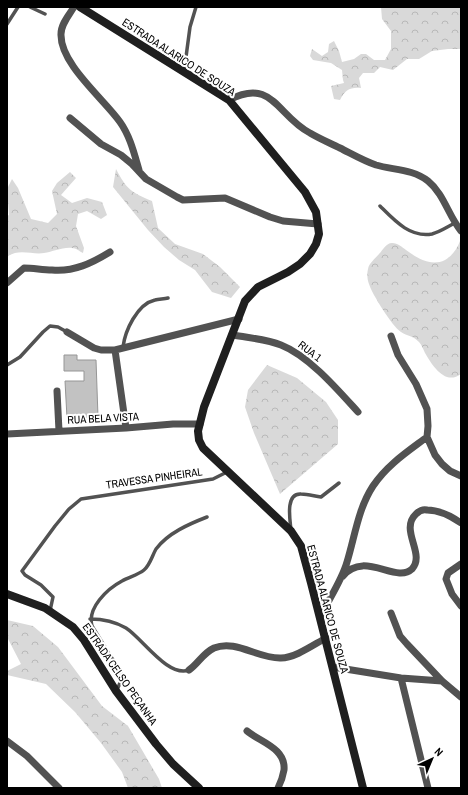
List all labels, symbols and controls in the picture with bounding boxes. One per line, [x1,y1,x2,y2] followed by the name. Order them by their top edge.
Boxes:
[120,15,239,99] street label: ESTRADA ALARICO DE SOUZA
[295,338,325,364] street label: RUA 1
[67,409,140,427] street label: RUA BELA VISTA
[105,464,203,492] street label: TRAVESSA PINHEIRAL
[304,543,352,676] street label: ESTRADA ALARICO DE SOUZA
[79,620,161,729] street label: ESTRADA CELSO PEÇANHA
[412,739,452,779] north arrow
[432,745,446,759] text: N

